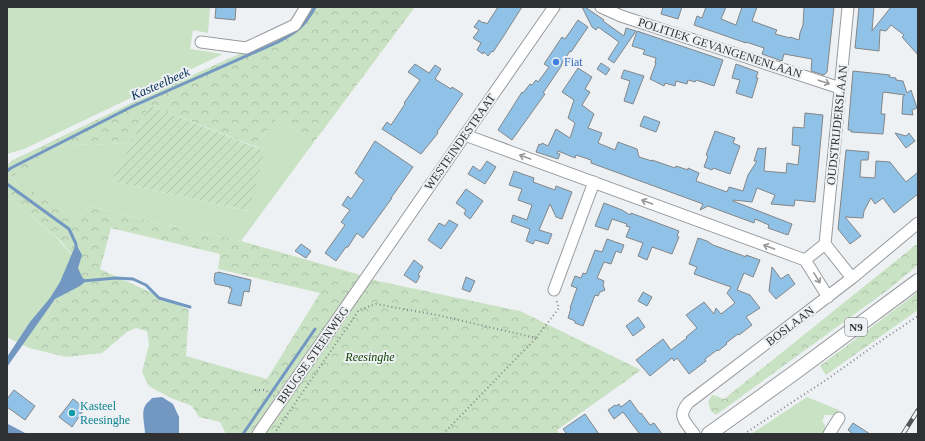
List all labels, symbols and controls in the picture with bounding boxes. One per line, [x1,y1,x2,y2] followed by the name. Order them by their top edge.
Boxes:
[636,15,804,81] street label: POLITIEK GEVANGENENLAAN
[564,55,583,69] place label: Fiat
[551,57,561,67] marker: Fiat
[128,64,192,103] water label: Kasteelbeek
[824,64,850,186] street label: OUDSTRIJDERSLAAN
[817,79,830,86] one-way arrow
[422,91,499,193] street label: WESTEINDESTRAAT
[519,153,531,161] one-way arrow
[641,197,653,205] one-way arrow
[763,242,775,250] one-way arrow
[813,272,821,284] one-way arrow
[763,303,817,349] street label: BOSLAAN
[274,304,352,406] street label: BRUGSE STEENWEG
[845,318,867,336] road number: N9
[344,350,395,364] park label: Reesinghe
[80,399,130,427] place label: Kasteel Reesinghe
[67,408,77,418] marker: Kasteel Reesinghe

